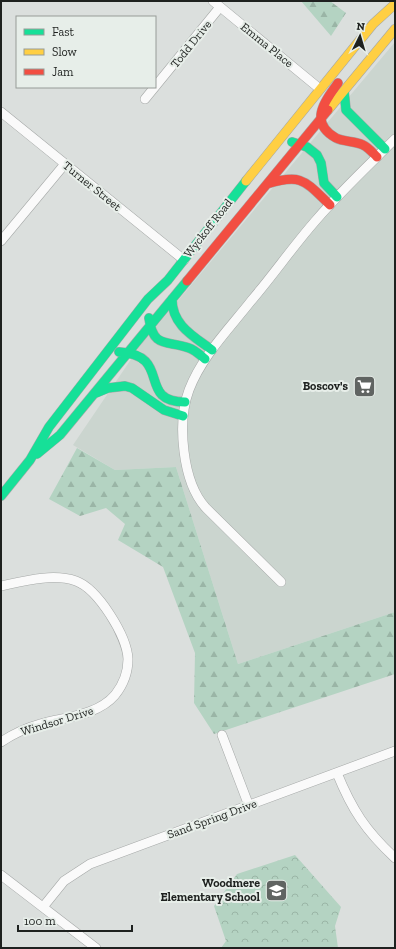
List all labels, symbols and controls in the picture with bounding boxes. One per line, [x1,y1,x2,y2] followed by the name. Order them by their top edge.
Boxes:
[16,16,156,88] legend
[340,16,380,56] north arrow
[168,17,215,71] street label: Todd Drive
[238,20,296,71] street label: Emma Place
[356,20,366,33] text: N
[52,25,75,39] text: Fast
[52,45,78,59] text: Slow
[52,65,74,79] text: Jam
[60,158,124,214] street label: Turner Street
[181,196,235,260] street label: Wyckoff Road
[351,373,377,399] supermarket icon: Boscov's
[303,379,348,393] place label: Boscov's
[19,703,95,739] street label: Windsor Drive
[165,796,259,842] street label: Sand Spring Drive
[161,876,261,904] place label: Woodmere Elementary School
[263,877,289,903] school or university icon: Woodmere Elementary School
[18,907,132,933] scale bar
[24,914,56,928] text: 100 m

